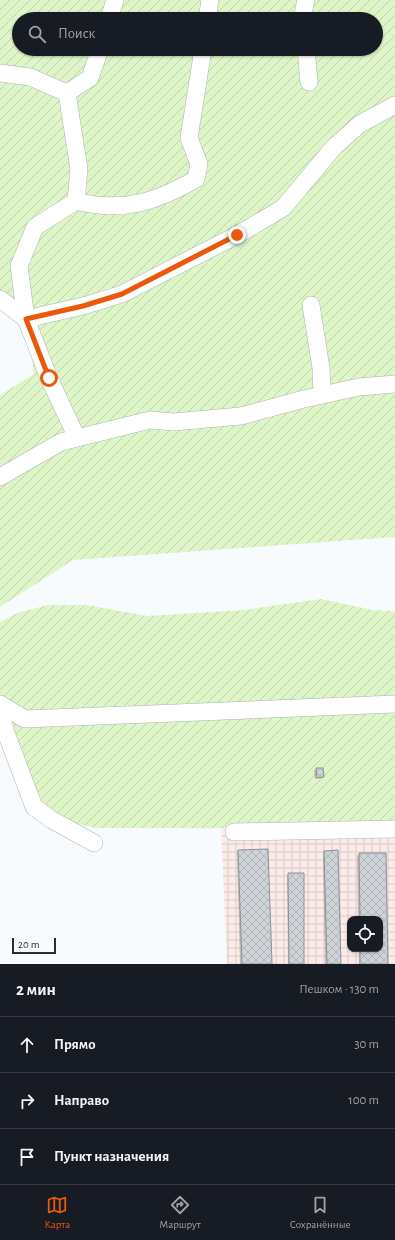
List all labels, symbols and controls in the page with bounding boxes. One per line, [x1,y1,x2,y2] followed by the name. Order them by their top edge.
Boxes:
[12,12,383,56] search box
[26,23,48,45] icon: search
[58,26,96,41] text: Поиск
[228,226,246,244] route end
[40,369,58,387] route start
[347,916,383,952] map controls
[347,916,383,952] button: locate
[12,936,56,955] scale bar
[18,939,39,950] text: 20 m
[16,981,56,998] text: 2 мин
[299,983,379,996] text: Пешком · 130 m
[16,1034,38,1056] icon: ahead
[54,1037,96,1052] text: Прямо
[354,1038,379,1051] text: 30 m
[16,1090,38,1112] icon: right
[54,1093,109,1108] text: Направо
[348,1094,379,1107] text: 100 m
[16,1146,38,1168] icon: arrive
[54,1149,169,1164] text: Пункт назначения
[45,1194,70,1231] tab: Карта
[159,1194,201,1231] tab: Маршрут
[290,1194,350,1231] tab: Сохранённые

